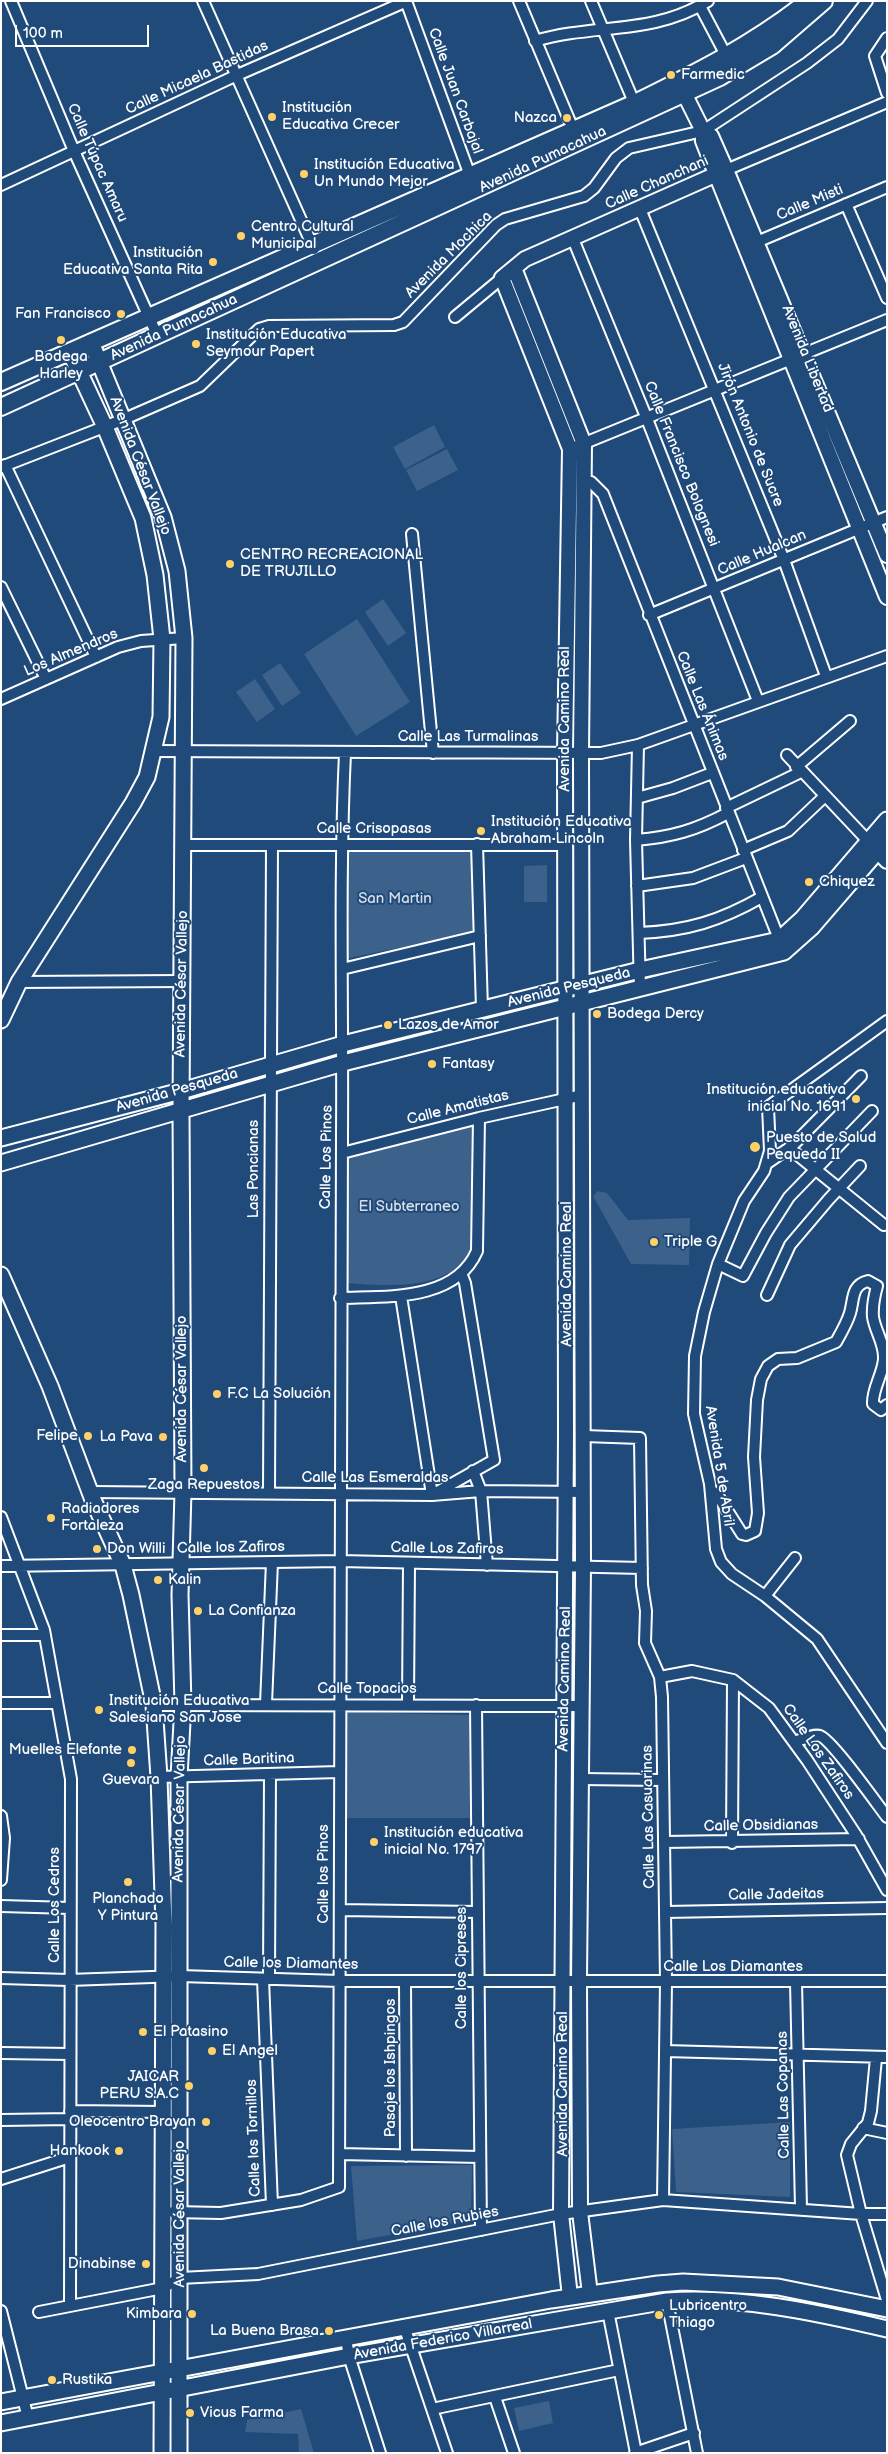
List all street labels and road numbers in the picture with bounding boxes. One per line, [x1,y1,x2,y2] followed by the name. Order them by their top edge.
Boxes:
[424,26,486,156] street label: Calle Juan Carbajal
[123,37,271,119] street label: Calle Micaela Bastidas
[63,101,131,225] street label: Calle Túpac Amaru
[477,123,609,197] street label: Avenida Pumacahua
[602,152,712,214] street label: Calle Chanchani
[774,181,846,225] street label: Calle Misti
[402,208,496,302] street label: Avenida Mochica
[108,291,240,365] street label: Avenida Pumacahua
[777,303,837,415] street label: Avenida Libertad
[713,360,787,510] street label: Jirón Antonio de Sucre
[640,379,722,549] street label: Calle Francisco Bolognesi
[105,394,175,538] street label: Avenida César Vallejo
[715,526,809,580] street label: Calle Hualcan
[21,625,121,681] street label: Los Almendros
[556,646,574,792] street label: Avenida Camino Real
[672,649,732,763] street label: Calle Las Ánimas
[398,728,538,746] street label: Calle Las Turmalinas
[317,820,431,838] street label: Calle Crisopasas
[172,910,192,1058] street label: Avenida César Vallejo
[506,964,632,1012] street label: Avenida Pesqueda
[114,1065,240,1117] street label: Avenida Pesqueda
[405,1087,511,1129] street label: Calle Amatistas
[317,1105,337,1209] street label: Calle Los Pinos
[245,1120,263,1218] street label: Las Poncianas
[558,1201,576,1347] street label: Avenida Camino Real
[173,1315,191,1463] street label: Avenida César Vallejo
[701,1404,737,1528] street label: Avenida 5 de Abril
[302,1469,448,1487] street label: Calle Las Esmeraldas
[177,1538,285,1558] street label: Calle los Zafiros
[390,1539,504,1559] street label: Calle Los Zafiros
[555,1606,575,1752] street label: Avenida Camino Real
[317,1680,417,1698] street label: Calle Topacios
[778,1701,858,1803] street label: Calle Los Zafiros
[170,1735,190,1883] street label: Avenida César Vallejo
[639,1745,659,1889] street label: Calle Las Casuarinas
[203,1749,295,1771] street label: Calle Baritina
[704,1816,818,1836] street label: Calle Obsidianas
[315,1824,333,1924] street label: Calle los Pinos
[46,1847,64,1963] street label: Calle Los Cedros
[728,1885,824,1905] street label: Calle Jadeitas
[453,1907,471,2029] street label: Calle los Cipreses
[224,1954,358,1974] street label: Calle los Diamantes
[663,1958,803,1976] street label: Calle Los Diamantes
[382,1999,400,2137] street label: Pasaje los Ishpingos
[554,2011,572,2157] street label: Avenida Camino Real
[774,2031,794,2159] street label: Calle Las Copanas
[243,2079,265,2197] street label: Calle los Tornillos
[171,2140,189,2288] street label: Avenida César Vallejo
[390,2203,500,2241] street label: Calle los Rubies
[352,2315,534,2365] street label: Avenida Federico Villarreal

